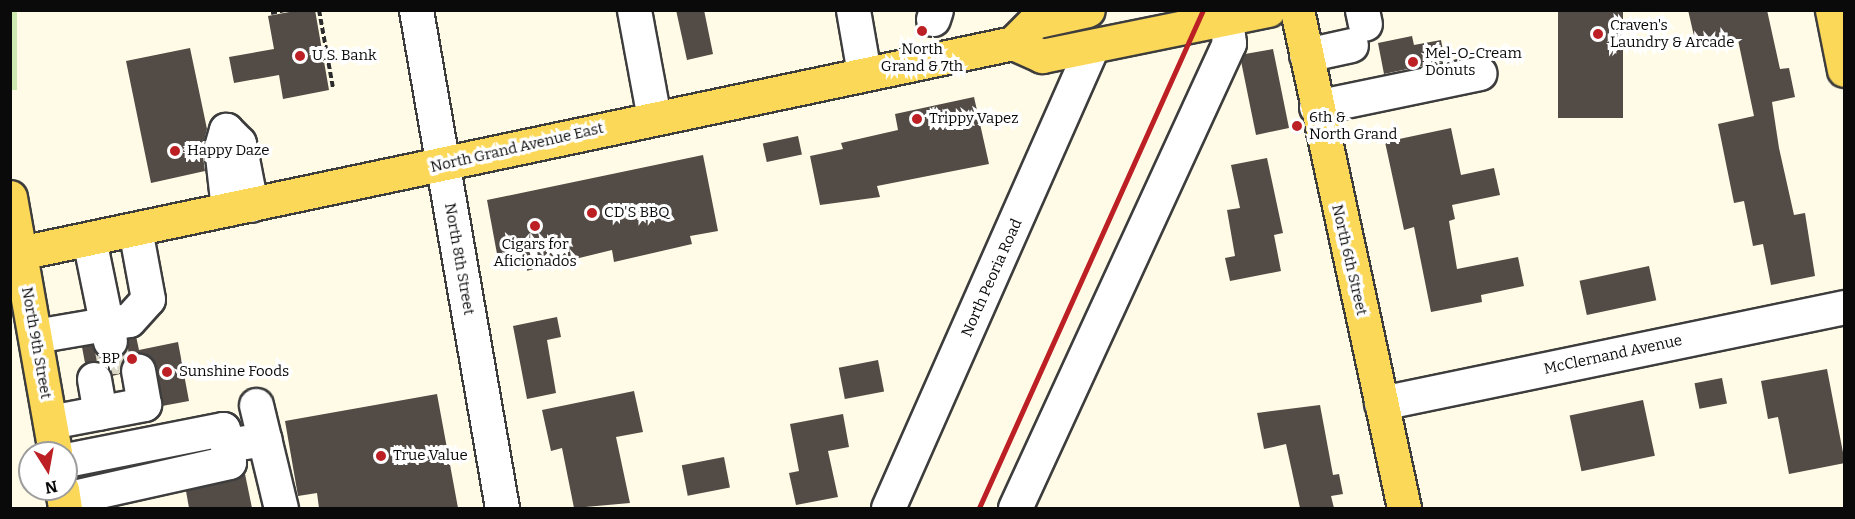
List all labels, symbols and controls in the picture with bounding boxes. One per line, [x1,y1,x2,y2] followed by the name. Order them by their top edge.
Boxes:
[1610,16,1734,51] place label: Craven's Laundry & Arcade
[915,24,929,38] marker: North Grand & 7th
[1591,27,1605,41] marker: Craven's Laundry & Arcade
[881,40,963,75] place label: North Grand & 7th
[1425,44,1522,79] place label: Mel-O-Cream Donuts
[312,47,377,65] place label: U.S. Bank
[293,49,307,63] marker: U.S. Bank
[1406,55,1420,69] marker: Mel-O-Cream Donuts
[1309,108,1397,143] place label: 6th & North Grand
[929,110,1019,128] place label: Trippy Vapez
[910,112,924,126] marker: Trippy Vapez
[429,119,605,177] street label: North Grand Avenue East
[1290,119,1304,133] marker: 6th & North Grand
[187,142,269,160] place label: Happy Daze
[168,144,182,158] marker: Happy Daze
[440,202,478,316] street label: North 8th Street
[1327,203,1371,317] street label: North 6th Street
[604,204,670,222] place label: CD'S BBQ
[585,206,599,220] marker: CD'S BBQ
[958,216,1026,340] street label: North Peoria Road
[528,219,542,233] marker: Cigars for Aficionados
[493,235,577,270] place label: Cigars for Aficionados
[17,286,55,400] street label: North 9th Street
[1542,332,1684,378] street label: McClernand Avenue
[102,350,120,368] place label: BP
[125,352,139,366] marker: BP
[179,363,289,381] place label: Sunshine Foods
[160,365,174,379] marker: Sunshine Foods
[18,441,78,501] north arrow
[393,447,468,465] place label: True Value
[374,449,388,463] marker: True Value
[43,477,59,498] text: N

